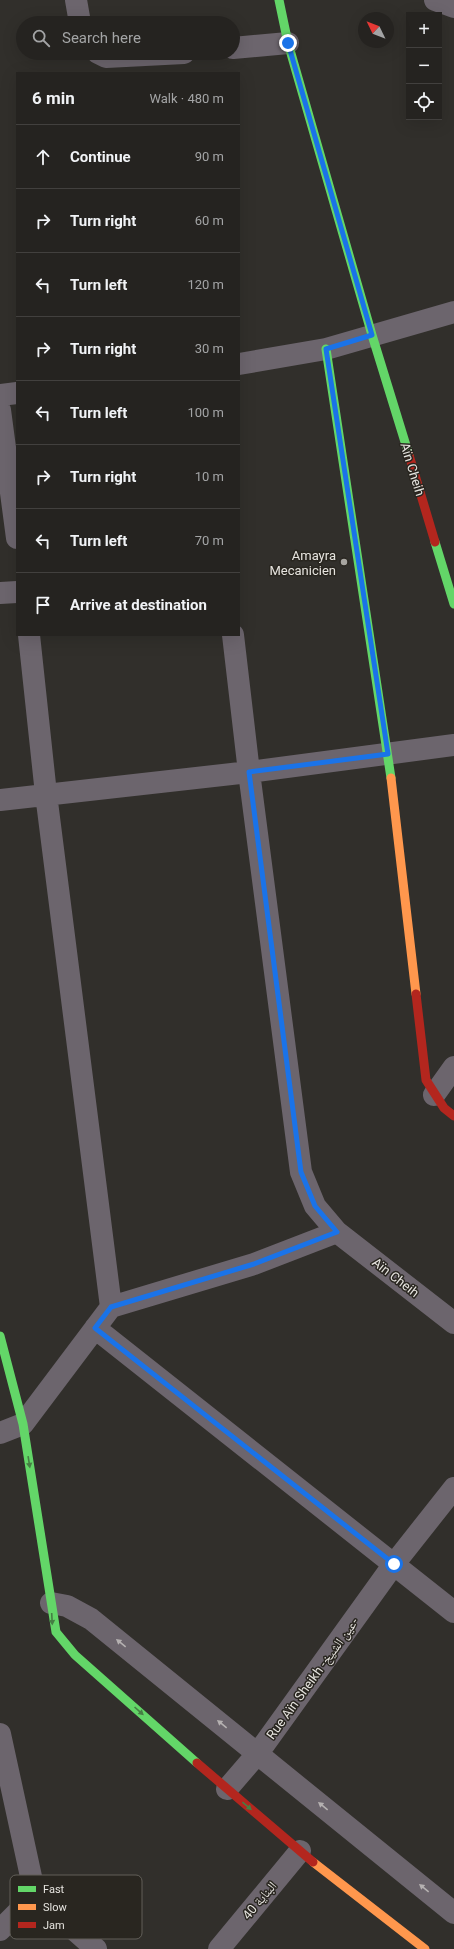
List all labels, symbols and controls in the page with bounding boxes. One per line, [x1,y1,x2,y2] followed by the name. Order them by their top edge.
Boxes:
[358,12,394,48] north arrow
[406,12,442,120] map controls
[406,12,442,48] button: +
[16,16,240,60] search box
[30,27,52,49] icon: search
[62,29,141,47] text: Search here
[279,34,297,52] route end
[406,48,442,84] button: −
[406,84,442,120] button: locate
[32,88,75,108] text: 6 min
[149,91,224,106] text: Walk · 480 m
[32,146,54,168] icon: ahead
[70,148,131,166] text: Continue
[195,149,224,164] text: 90 m
[32,210,54,232] icon: right
[70,212,136,230] text: Turn right
[195,213,224,228] text: 60 m
[32,274,54,296] icon: left
[70,276,127,294] text: Turn left
[187,277,224,292] text: 120 m
[32,338,54,360] icon: right
[70,340,136,358] text: Turn right
[195,341,224,356] text: 30 m
[32,402,54,424] icon: left
[70,404,127,422] text: Turn left
[187,405,224,420] text: 100 m
[397,441,428,498] street label: Aïn Cheih
[32,466,54,488] icon: right
[70,468,136,486] text: Turn right
[195,469,224,484] text: 10 m
[32,530,54,552] icon: left
[70,532,127,550] text: Turn left
[195,533,224,548] text: 70 m
[270,548,336,578] place label: Amayra Mecanicien
[339,557,349,567] marker: Amayra Mecanicien
[32,594,54,616] icon: arrive
[70,596,207,614] text: Arrive at destination
[369,1255,422,1300] street label: Aïn Cheih
[26,1456,32,1468] one-way arrow
[385,1555,403,1573] route start
[49,1613,55,1626] one-way arrow
[263,1614,363,1743] street label: Rue Aïn Sheikh -عين الشيخ-
[115,1639,126,1647] one-way arrow
[134,1707,144,1716] one-way arrow
[216,1720,227,1729] one-way arrow
[242,1802,252,1811] one-way arrow
[317,1802,328,1811] one-way arrow
[10,1875,142,1939] legend
[239,1878,280,1923] street label: البناية 40
[43,1883,65,1896] text: Fast
[418,1884,429,1893] one-way arrow
[43,1901,67,1914] text: Slow
[43,1919,65,1932] text: Jam

